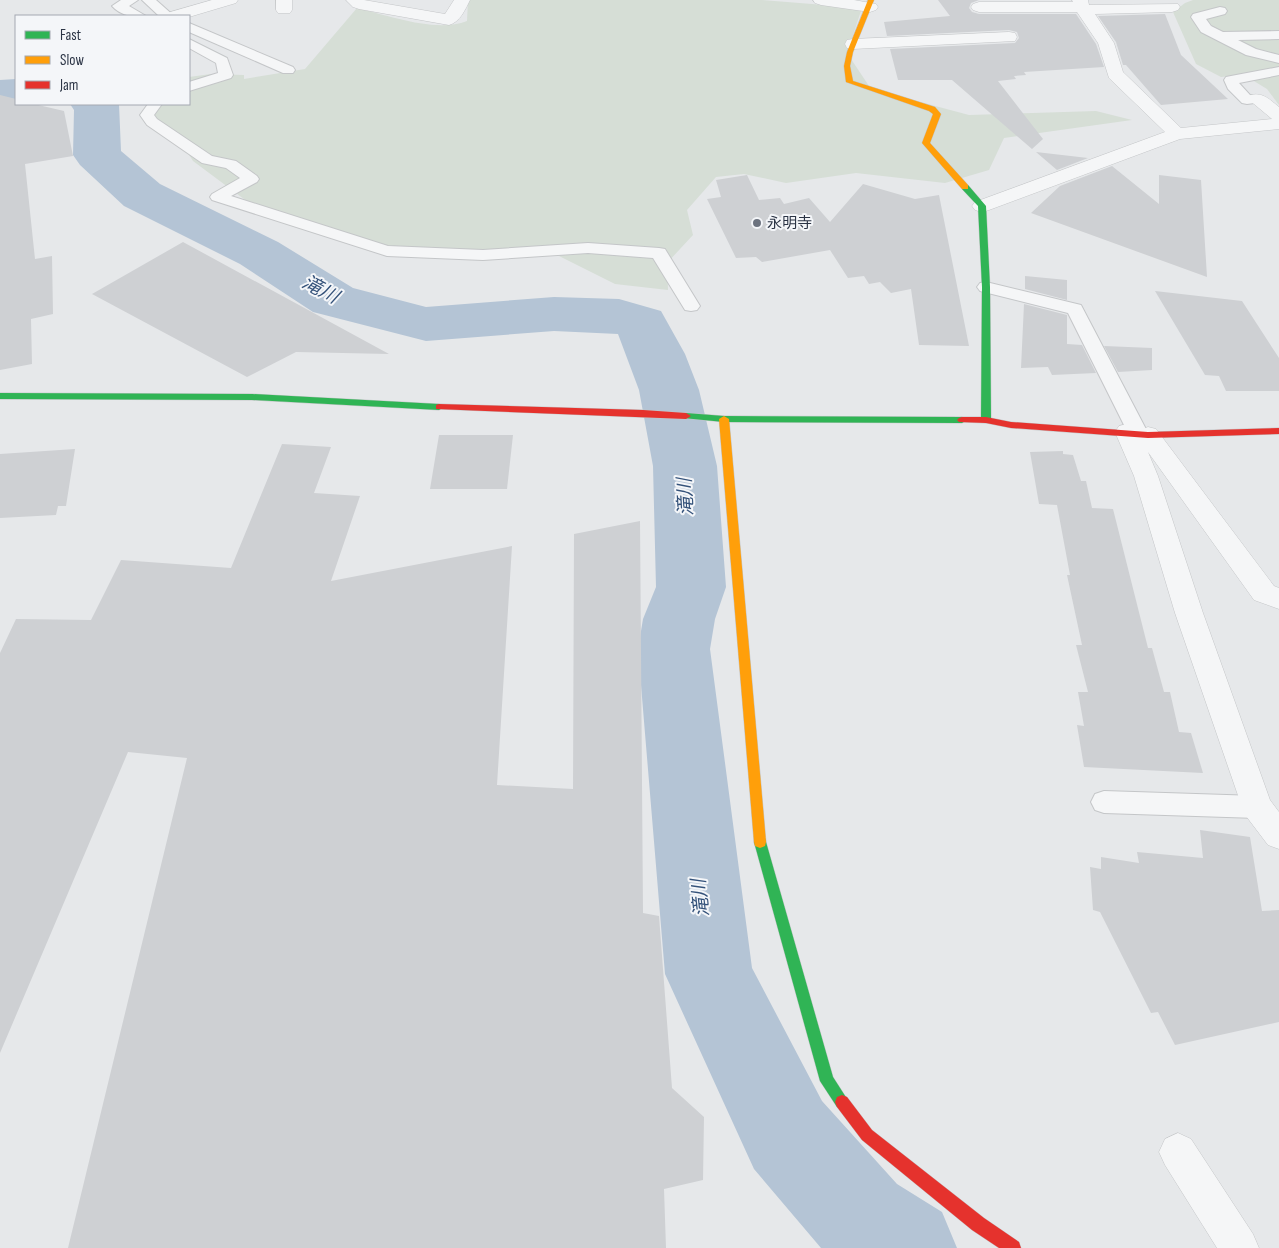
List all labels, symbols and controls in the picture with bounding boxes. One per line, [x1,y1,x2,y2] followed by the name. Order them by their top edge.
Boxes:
[15,15,190,105] legend
[60,26,82,45] text: Fast
[60,51,84,70] text: Slow
[59,76,78,95] text: Jam
[767,214,812,233] place label: 永明寺
[751,217,763,229] marker: 永明寺
[298,271,344,310] water label: 滝川
[673,475,698,517] water label: 滝川
[687,876,714,918] water label: 滝川

